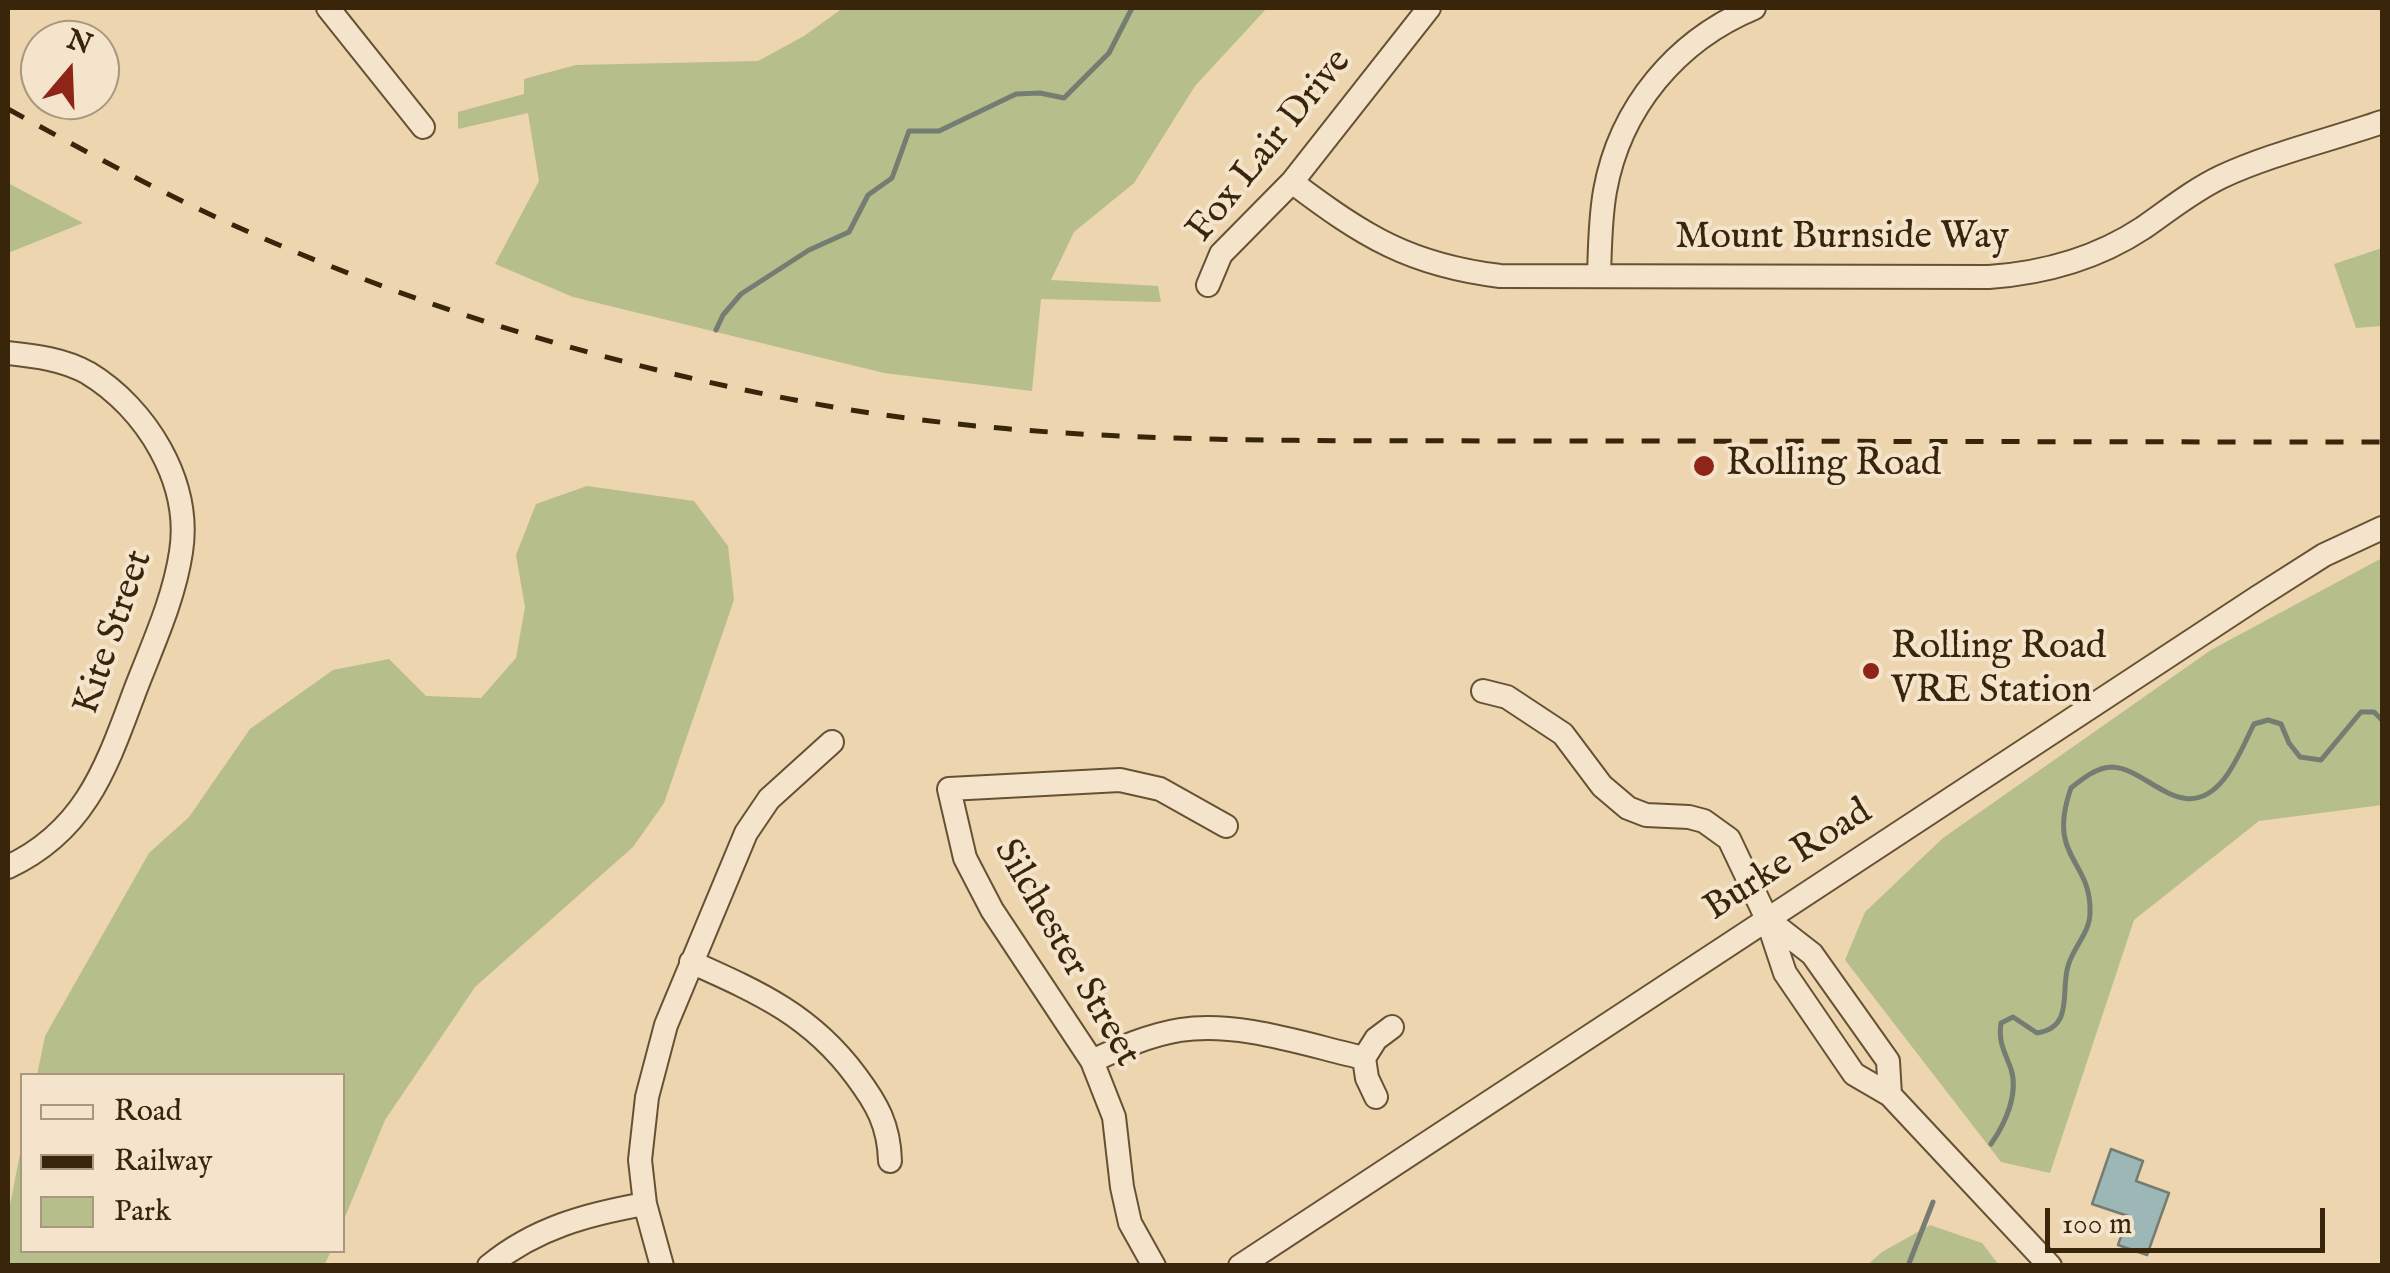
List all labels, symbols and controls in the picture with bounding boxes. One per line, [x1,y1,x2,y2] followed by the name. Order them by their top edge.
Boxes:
[20,20,120,120] north arrow
[62,23,96,64] text: N
[1179,41,1363,253] street label: Fox Lair Drive
[1675,216,2009,262] street label: Mount Burnside Way
[1726,443,1941,489] place label: Rolling Road
[1691,453,1717,479] marker: Rolling Road
[66,545,164,721] street label: Kite Street
[1891,626,2106,716] place label: Rolling Road VRE Station
[1860,660,1882,682] marker: Rolling Road VRE Station
[1697,791,1881,933] street label: Burke Road
[982,832,1148,1076] street label: Silchester Street
[20,1073,345,1253] legend
[114,1093,182,1131] text: Road
[114,1143,212,1181] text: Railway
[2050,1188,2330,1250] scale bar
[114,1193,171,1231] text: Park
[2062,1206,2132,1244] text: 100 m

